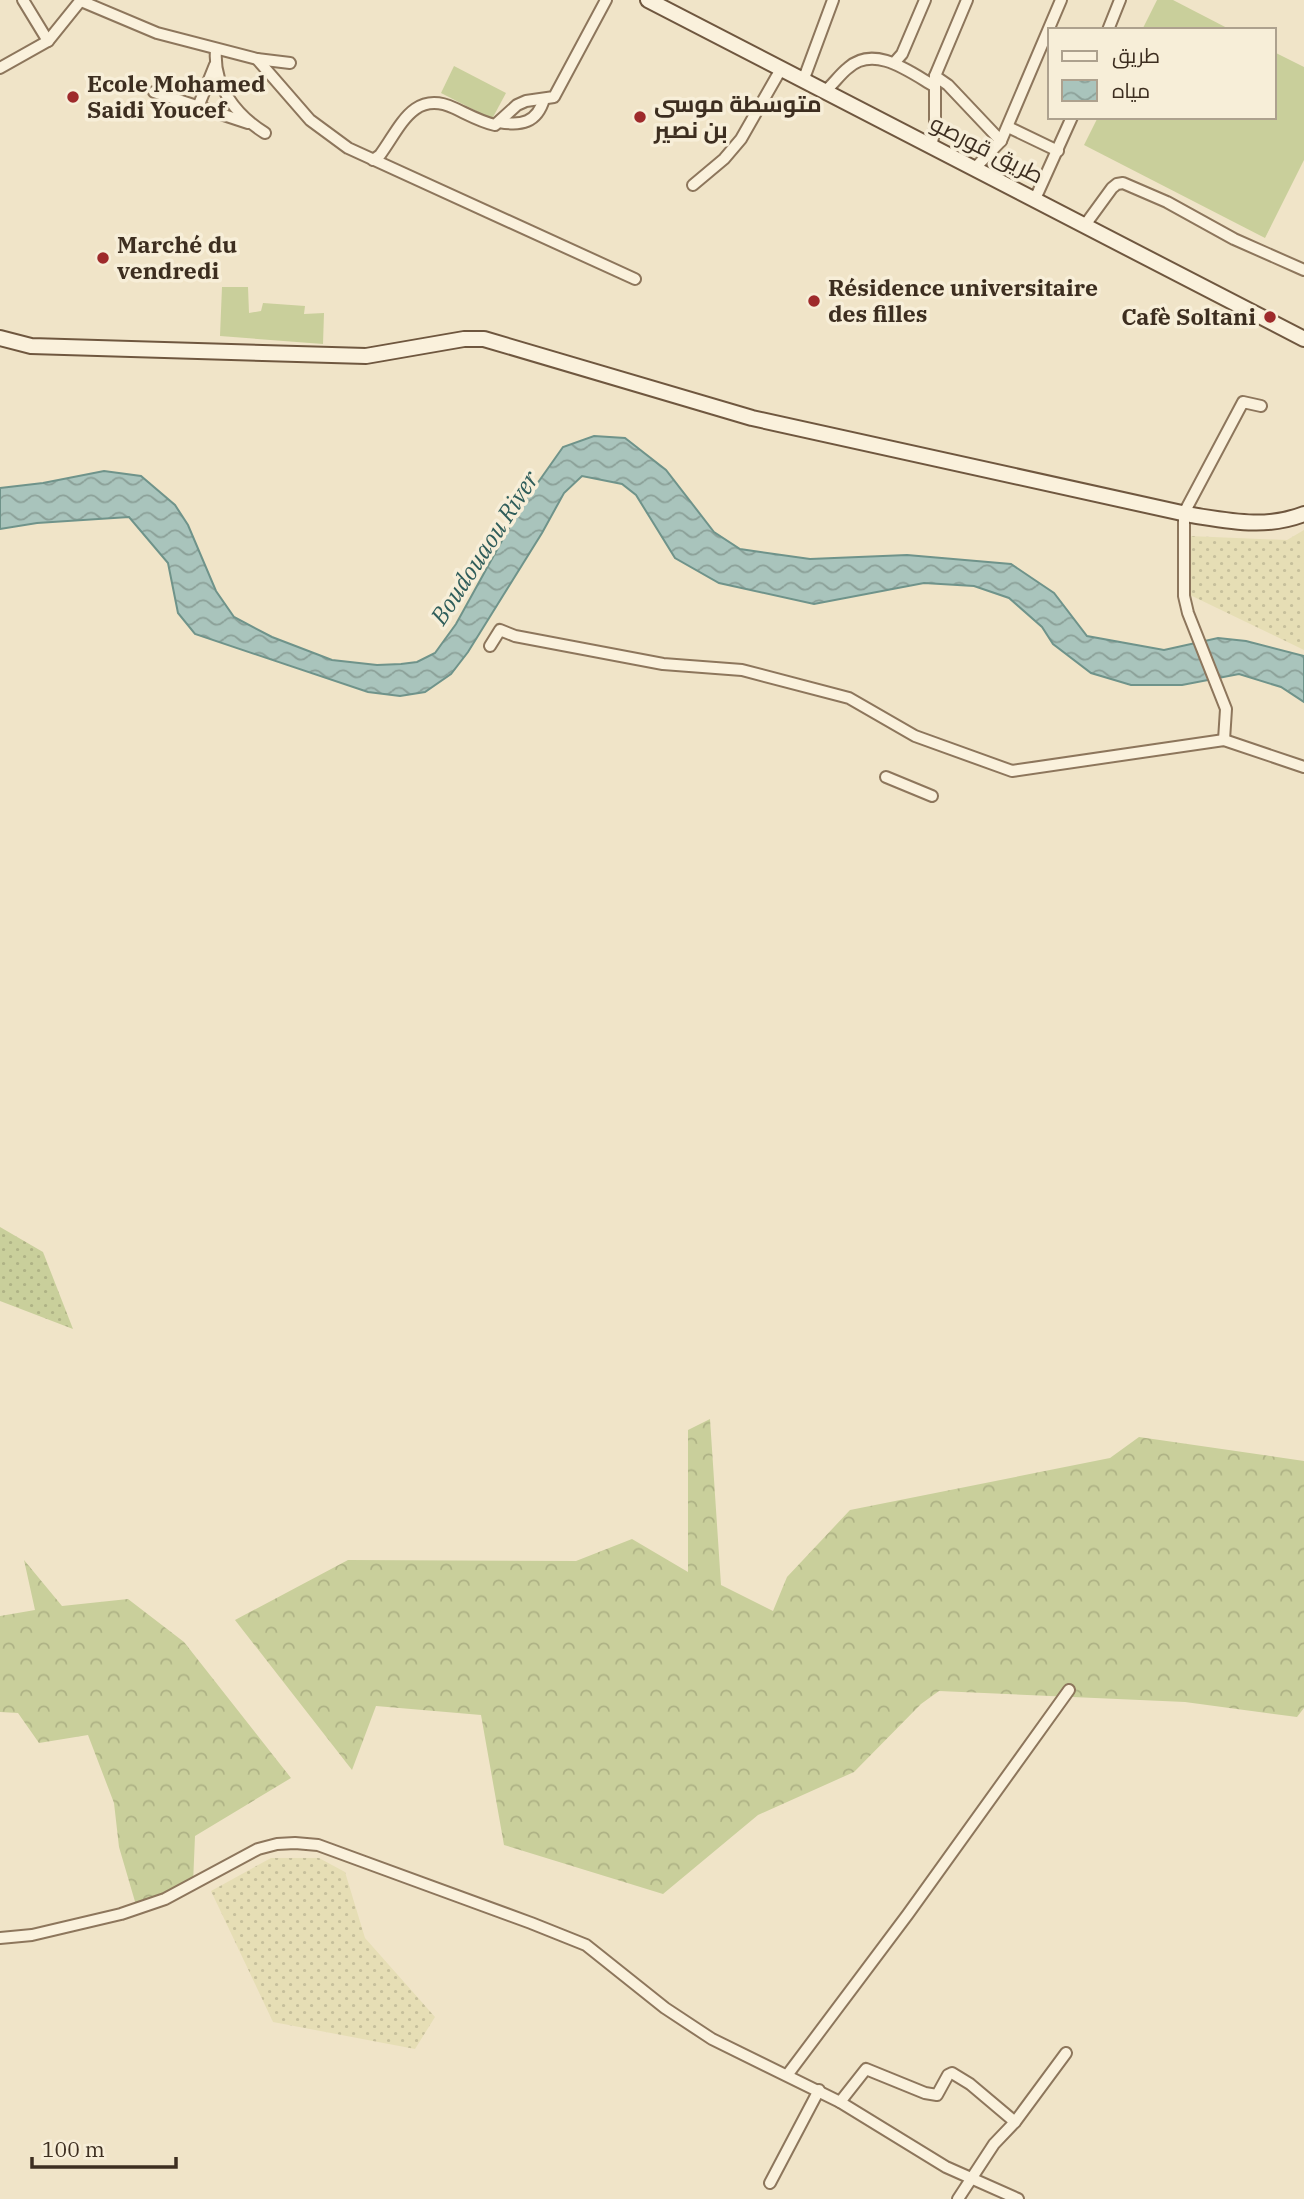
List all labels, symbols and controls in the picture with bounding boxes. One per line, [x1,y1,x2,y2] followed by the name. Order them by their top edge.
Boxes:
[1048,28,1276,119] legend
[1112,41,1160,69] text: طريق
[87,68,265,124] place label: Ecole Mohamed Saidi Youcef
[1112,76,1150,104] text: مياه
[653,88,822,144] place label: متوسطة موسى بن نصير
[65,89,81,105] marker: Ecole Mohamed Saidi Youcef
[926,107,1049,189] street label: طريق قورصو
[632,109,648,125] marker: متوسطة موسى بن نصير
[117,229,237,285] place label: Marché du vendredi
[95,250,111,266] marker: Marché du vendredi
[828,272,1098,328] place label: Résidence universitaire des filles
[806,293,822,309] marker: Résidence universitaire des filles
[1121,301,1256,331] place label: Cafè Soltani
[1262,309,1278,325] marker: Cafè Soltani
[422,463,546,631] water label: Boudouaou River
[32,2126,175,2170] scale bar
[42,2135,105,2163] text: 100 m

